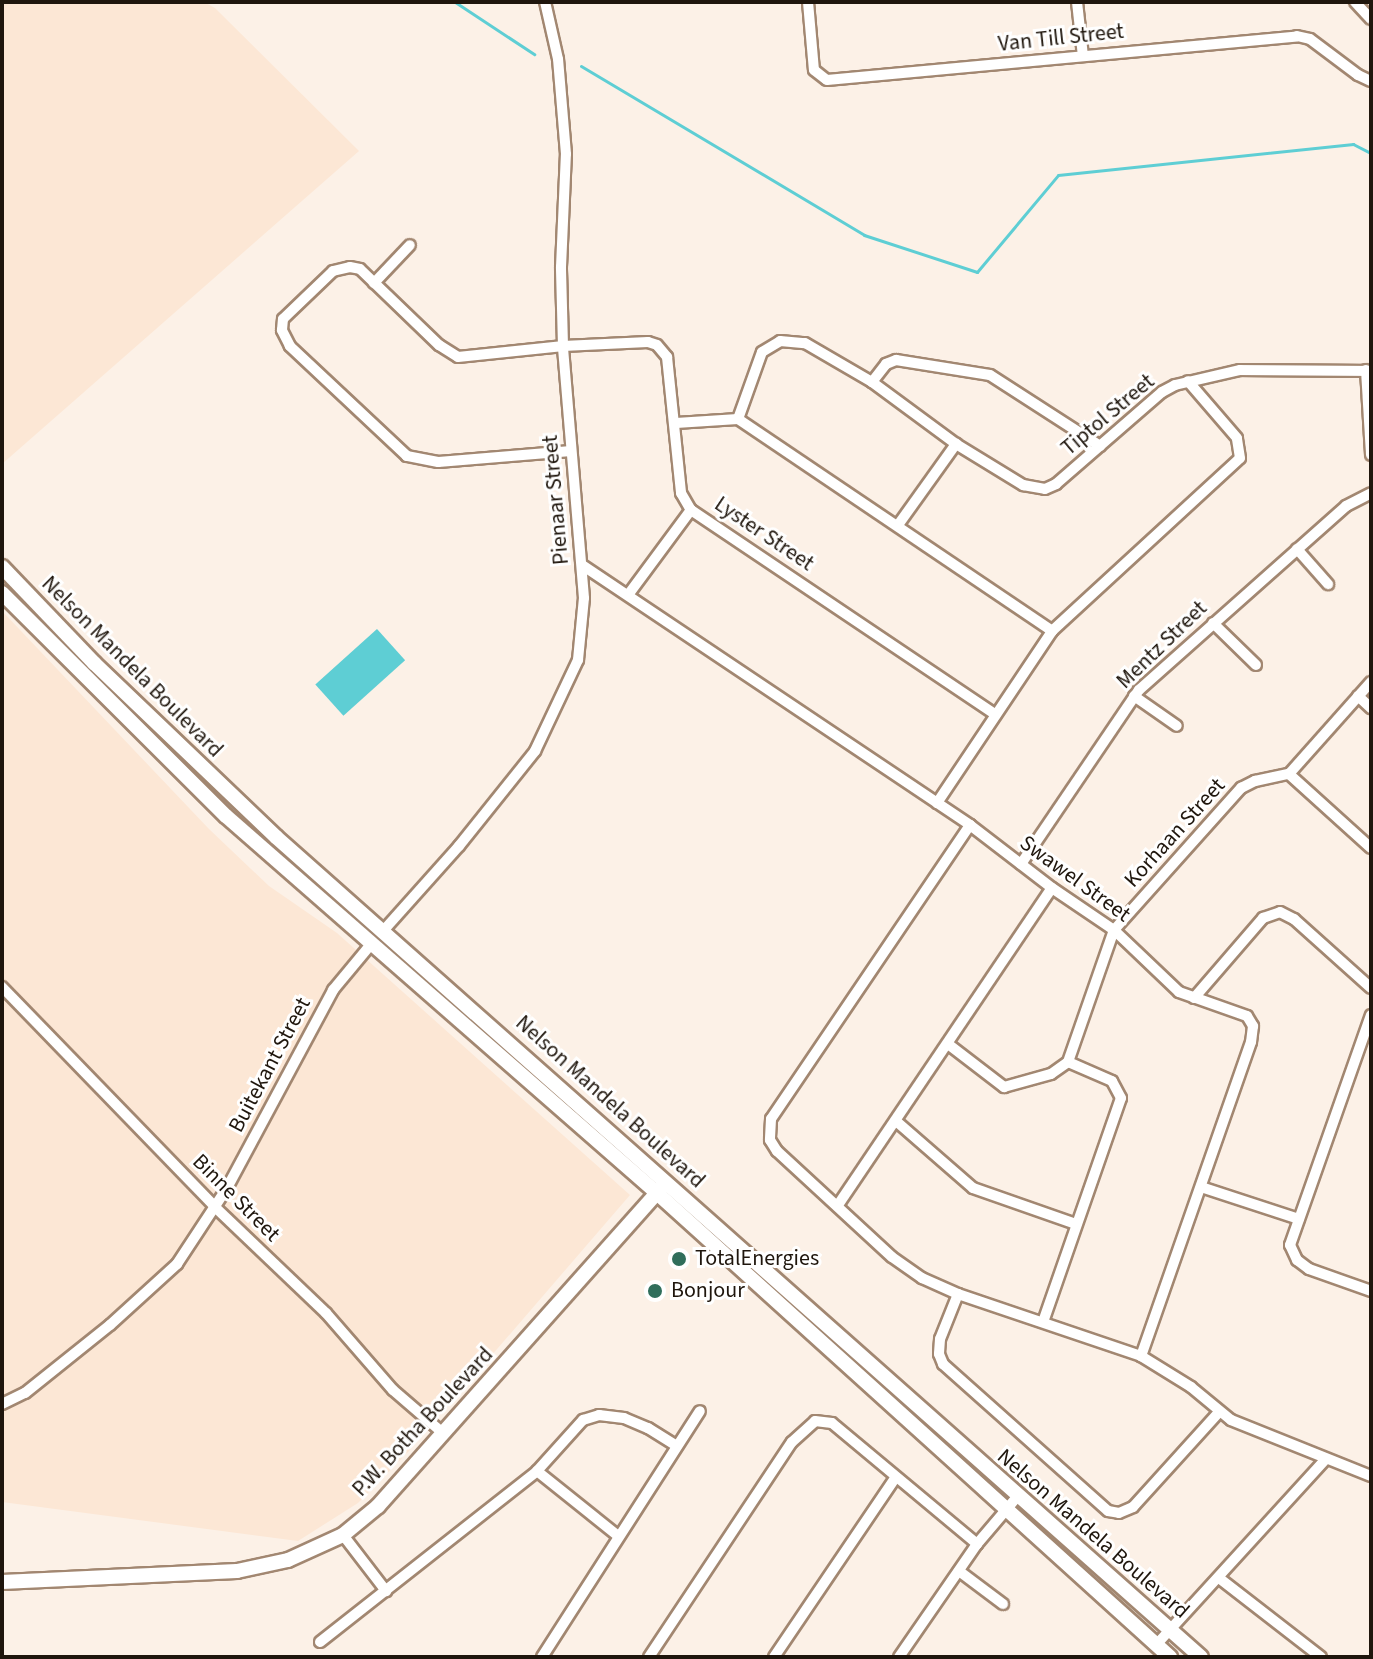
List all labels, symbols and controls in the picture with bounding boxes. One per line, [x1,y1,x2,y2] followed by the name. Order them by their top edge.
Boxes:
[997,18,1125,58] street label: Van Till Street
[1056,369,1160,461] street label: Tiptol Street
[537,434,575,566] street label: Pienaar Street
[709,491,819,577] street label: Lyster Street
[36,571,228,763] street label: Nelson Mandela Boulevard
[1111,595,1213,695] street label: Mentz Street
[1119,773,1231,893] street label: Korhaan Street
[1015,830,1135,928] street label: Swawel Street
[223,993,317,1137] street label: Buitekant Street
[510,1010,710,1194] street label: Nelson Mandela Boulevard
[187,1149,285,1247] street label: Binne Street
[695,1246,819,1272] place label: TotalEnergies
[670,1250,688,1268] marker: TotalEnergies
[671,1278,745,1304] place label: Bonjour
[646,1282,664,1300] marker: Bonjour
[347,1342,499,1502] street label: P.W. Botha Boulevard
[992,1443,1194,1625] street label: Nelson Mandela Boulevard

